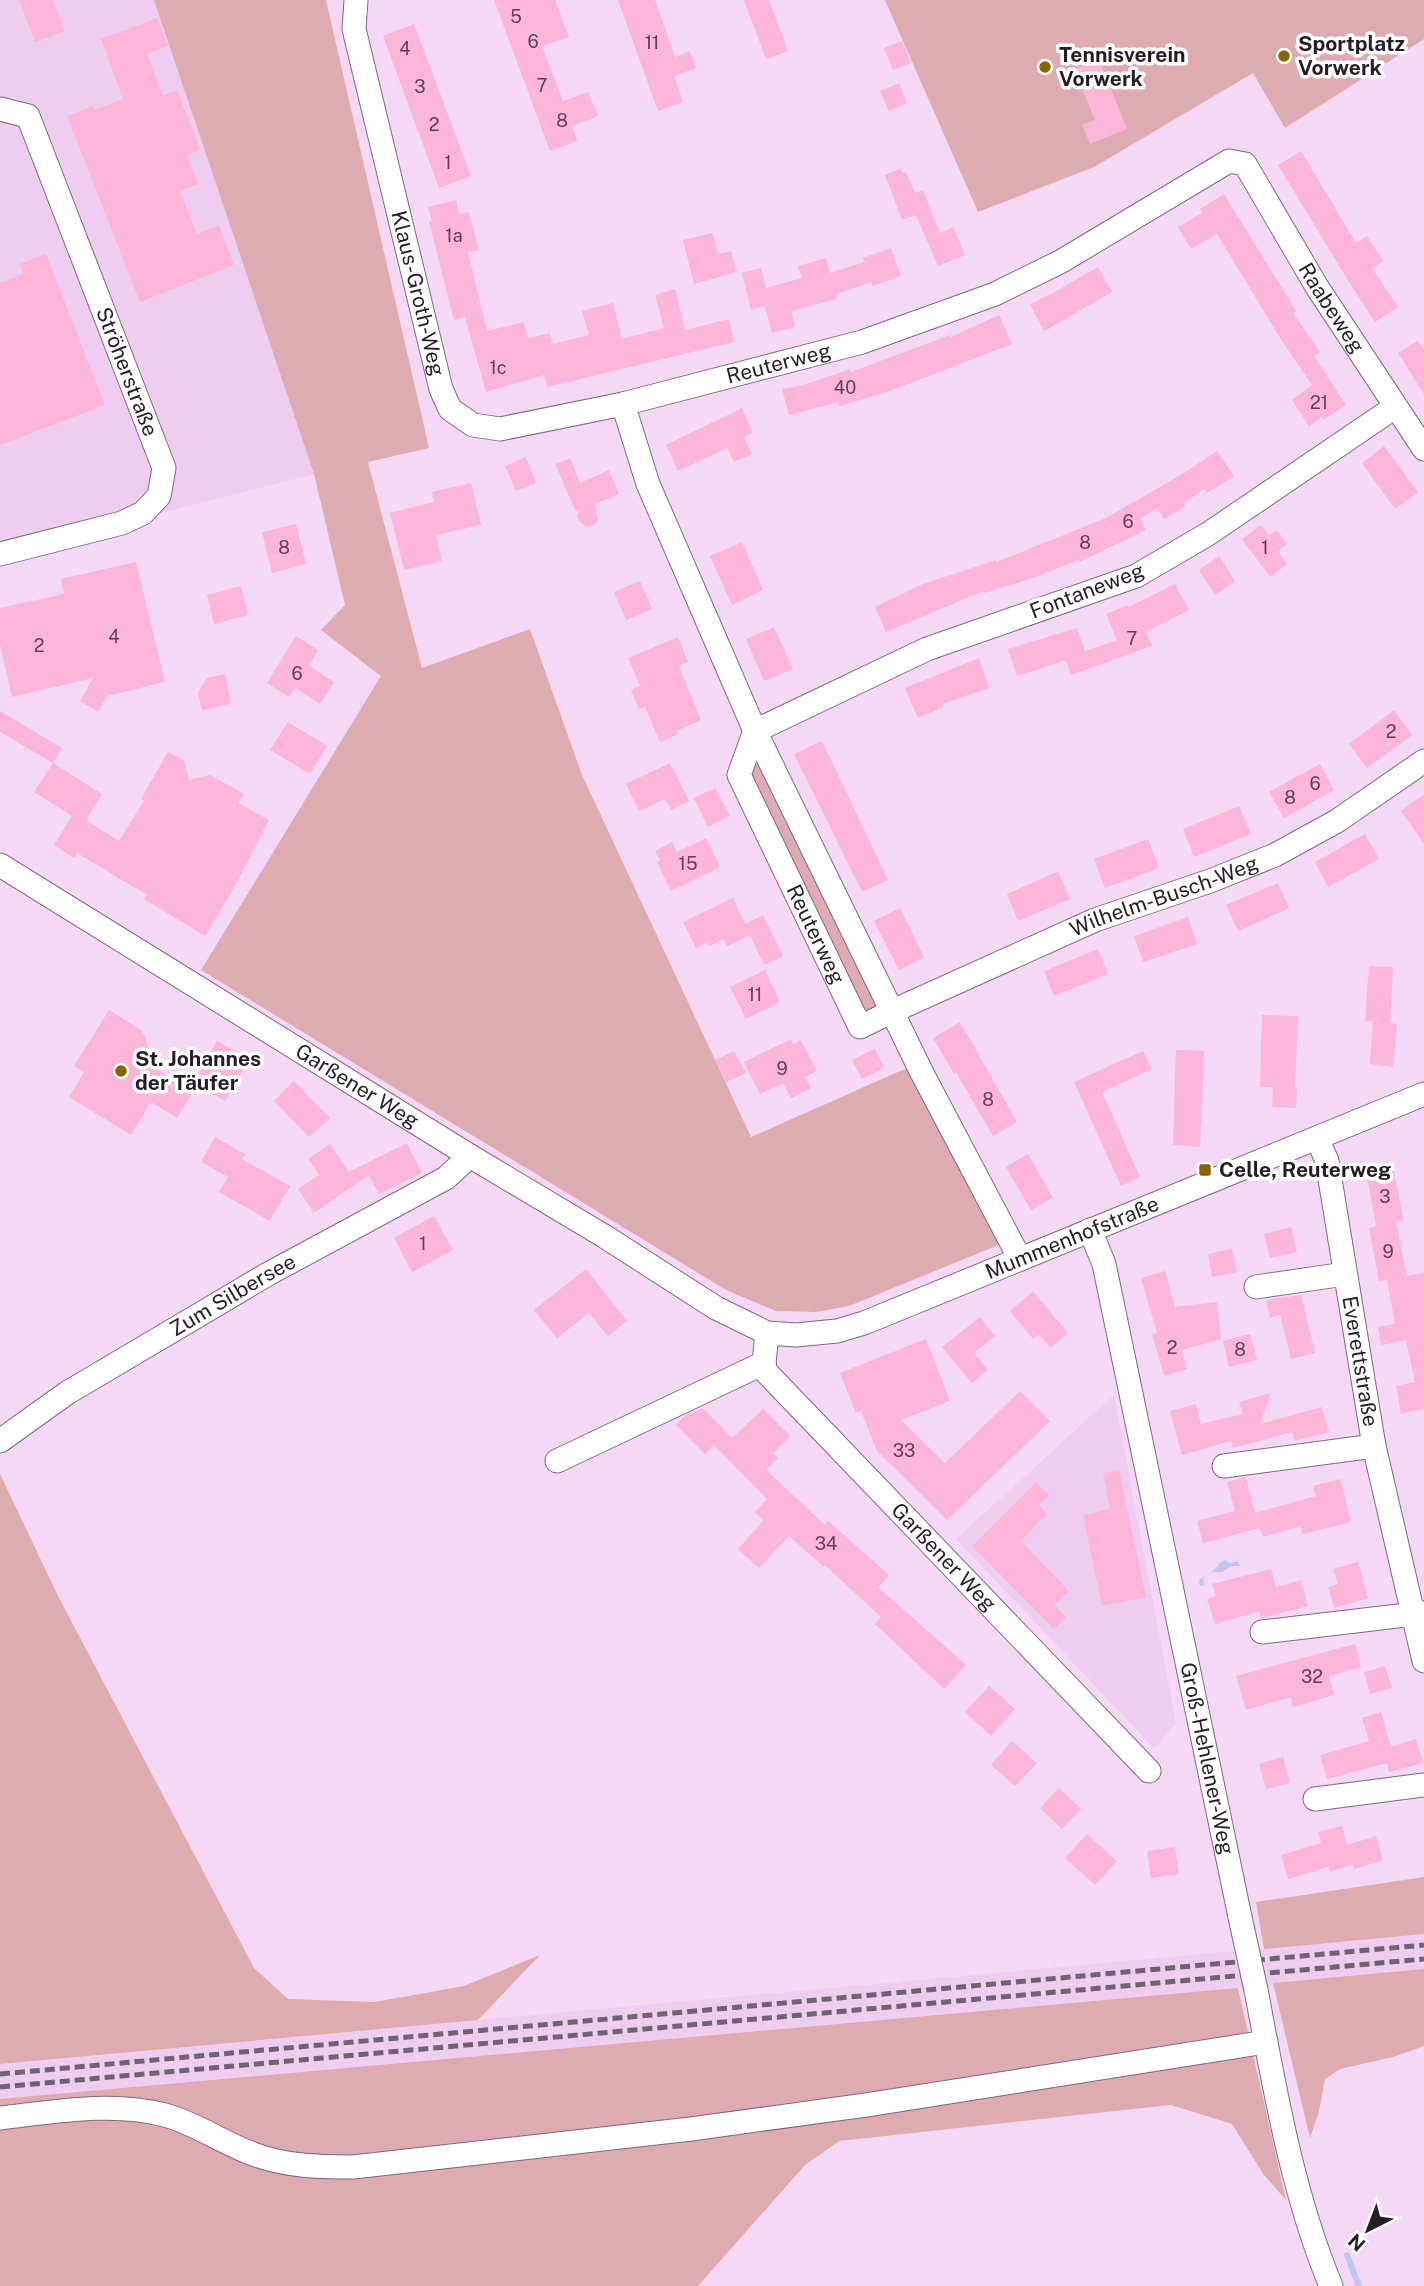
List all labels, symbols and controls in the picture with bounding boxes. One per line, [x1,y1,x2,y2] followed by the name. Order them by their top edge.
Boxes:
[510,6,522,27] house number: 5
[527,31,539,52] house number: 6
[1298,31,1405,80] place label: Sportplatz Vorwerk
[645,32,659,53] house number: 11
[399,38,411,59] house number: 4
[1059,42,1186,91] place label: Tennisverein Vorwerk
[1276,48,1292,64] marker: Sportplatz Vorwerk
[1037,59,1053,75] marker: Tennisverein Vorwerk
[537,75,547,96] house number: 7
[414,76,426,97] house number: 3
[556,110,568,131] house number: 8
[429,114,439,135] house number: 2
[444,152,452,173] house number: 1
[386,208,450,378] street label: Klaus-Groth-Weg
[445,225,463,246] house number: 1a
[1294,258,1370,358] street label: Raabeweg
[91,303,163,440] street label: Ströherstraße
[723,338,834,389] street label: Reuterweg
[489,357,507,378] house number: 1c
[834,377,856,398] house number: 40
[1310,392,1328,413] house number: 21
[1122,511,1134,532] house number: 6
[1079,532,1091,553] house number: 8
[278,537,290,558] house number: 8
[1261,537,1269,558] house number: 1
[1026,557,1147,624] street label: Fontaneweg
[108,626,120,647] house number: 4
[1127,628,1137,649] house number: 7
[34,635,44,656] house number: 2
[291,663,303,684] house number: 6
[1386,721,1396,742] house number: 2
[1309,773,1321,794] house number: 6
[1284,787,1296,808] house number: 8
[1066,850,1262,942] street label: Wilhelm-Busch-Weg
[679,853,697,874] house number: 15
[782,880,850,988] street label: Reuterweg
[748,984,762,1005] house number: 11
[291,1038,424,1133] street label: Garßener Weg
[135,1046,261,1095] place label: St. Johannes der Täufer
[776,1058,788,1079] house number: 9
[113,1063,129,1079] marker: St. Johannes der Täufer
[982,1089,994,1110] house number: 8
[1219,1157,1391,1182] place label: Celle, Reuterweg
[1197,1162,1213,1178] marker: Celle, Reuterweg
[1379,1186,1391,1207] house number: 3
[981,1191,1162,1284] street label: Mummenhofstraße
[419,1233,427,1254] house number: 1
[1382,1241,1394,1262] house number: 9
[165,1248,300,1341] street label: Zum Silbersee
[1337,1294,1384,1428] street label: Everettstraße
[1167,1337,1177,1358] house number: 2
[1234,1339,1246,1360] house number: 8
[893,1440,915,1461] house number: 33
[886,1497,1002,1616] street label: Garßener Weg
[815,1533,837,1554] house number: 34
[1175,1660,1240,1857] street label: Groß-Hehlener-Weg
[1301,1666,1323,1687] house number: 32
[1333,2195,1403,2265] north arrow
[1344,2229,1370,2256] text: N

